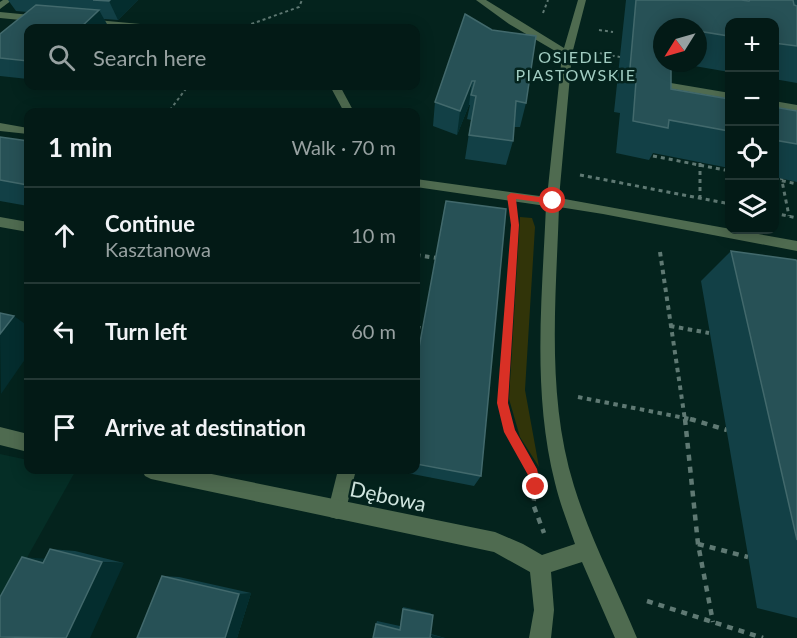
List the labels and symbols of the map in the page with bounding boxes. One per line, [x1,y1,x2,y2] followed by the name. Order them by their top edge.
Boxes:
[653,18,707,72] north arrow
[515,47,637,84] district label: OSIEDLE PIASTOWSKIE
[539,187,565,213] route start
[522,473,548,499] route end
[348,475,429,516] street label: Dębowa

